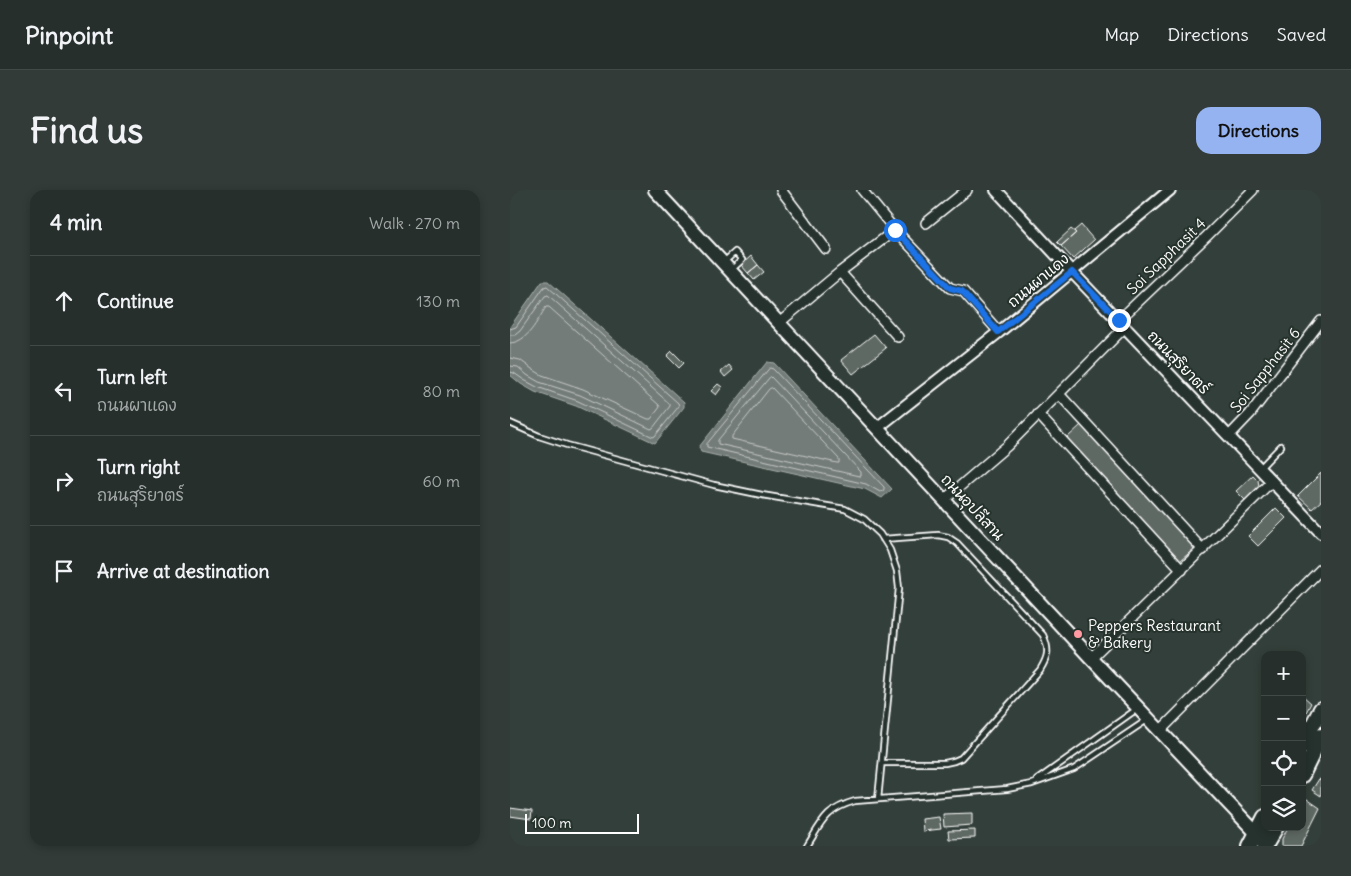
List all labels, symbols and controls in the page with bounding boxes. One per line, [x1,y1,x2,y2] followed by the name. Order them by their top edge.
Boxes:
[25,20,113,50] text: Pinpoint
[1104,23,1139,46] text: Map
[1167,23,1249,46] text: Directions
[1277,23,1326,46] text: Saved
[1196,107,1321,154] button: Directions
[30,108,143,152] text: Find us
[50,209,102,236] text: 4 min
[369,213,460,233] text: Walk · 270 m
[1123,213,1210,298] street label: Soi Sapphasit 4
[884,219,907,242] route start
[1003,249,1073,311] street label: ถนนผาแดง
[50,287,78,315] icon: ahead
[97,289,174,313] text: Continue
[416,291,460,311] text: 130 m
[1108,309,1131,332] route end
[1226,324,1304,416] street label: Soi Sapphasit 6
[1142,326,1215,400] street label: ถนนสุริยาตร์
[97,365,167,389] text: Turn left
[50,377,78,405] icon: left
[422,381,460,401] text: 80 m
[97,395,177,415] text: ถนนผาแดง
[97,455,180,479] text: Turn right
[50,467,78,495] icon: right
[936,470,1009,546] street label: ถนนอุปลีสาน
[422,471,460,491] text: 60 m
[97,485,184,505] text: ถนนสุริยาตร์
[50,557,78,585] icon: arrive
[97,559,270,583] text: Arrive at destination
[1088,616,1221,652] place label: Peppers Restaurant & Bakery
[1072,628,1084,640] marker: Peppers Restaurant & Bakery
[1261,651,1306,831] map controls
[1261,651,1306,696] button: +
[1261,696,1306,741] button: −
[1261,741,1306,786] button: locate
[1261,786,1306,831] button: layers
[525,811,639,834] scale bar
[532,814,572,832] text: 100 m

